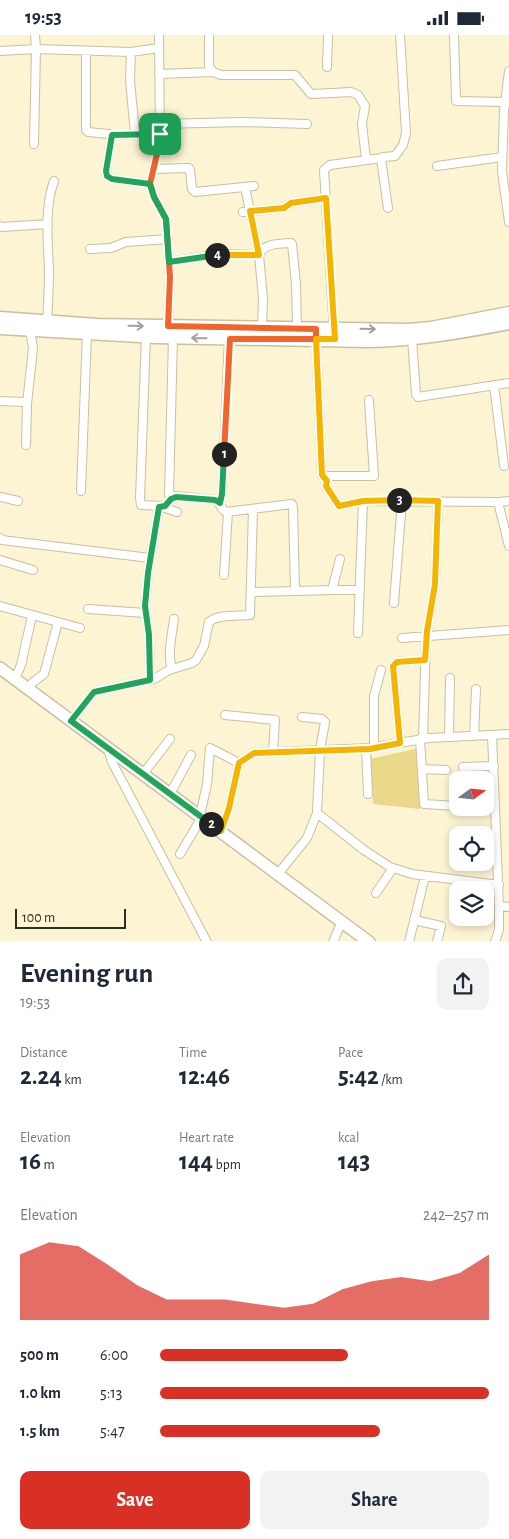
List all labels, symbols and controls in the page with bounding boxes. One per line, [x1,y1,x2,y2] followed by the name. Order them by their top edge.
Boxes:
[25,8,62,27] text: 19:53
[139,113,181,155] pin
[146,120,174,148] icon: arrive
[204,243,230,267] pin: 4
[214,248,221,262] text: 4
[128,321,144,330] one-way arrow
[360,324,376,334] one-way arrow
[191,333,208,343] one-way arrow
[212,441,236,467] pin: 1
[222,447,227,461] text: 1
[386,487,412,513] pin: 3
[396,493,403,507] text: 3
[449,771,494,816] north arrow
[449,771,494,926] map controls
[198,811,224,837] pin: 2
[208,817,215,831] text: 2
[449,826,494,871] button: locate
[449,881,494,926] button: layers
[15,907,126,930] scale bar
[22,911,55,925] text: 100 m
[437,958,489,1010] button: share
[20,960,153,988] text: Evening run
[20,994,50,1010] text: 19:53
[20,1046,67,1060] text: Distance
[179,1046,207,1060] text: Time
[338,1046,363,1060] text: Pace
[20,1064,62,1089] text: 2.24
[179,1064,230,1089] text: 12:46
[338,1064,379,1089] text: 5:42
[62,1073,82,1087] text: km
[379,1073,403,1087] text: /km
[20,1131,71,1145] text: Elevation
[179,1131,234,1145] text: Heart rate
[338,1131,359,1145] text: kcal
[20,1149,41,1174] text: 16
[179,1149,213,1174] text: 144
[338,1149,370,1174] text: 143
[41,1158,55,1172] text: m
[213,1158,241,1172] text: bpm
[20,1207,78,1223] text: Elevation
[423,1207,489,1223] text: 242–257 m
[20,1347,59,1363] text: 500 m
[100,1347,128,1363] text: 6:00
[20,1385,61,1401] text: 1.0 km
[100,1385,122,1401] text: 5:13
[20,1423,60,1439] text: 1.5 km
[100,1423,125,1439] text: 5:47
[20,1471,250,1529] button: Save
[260,1471,489,1529] button: Share

